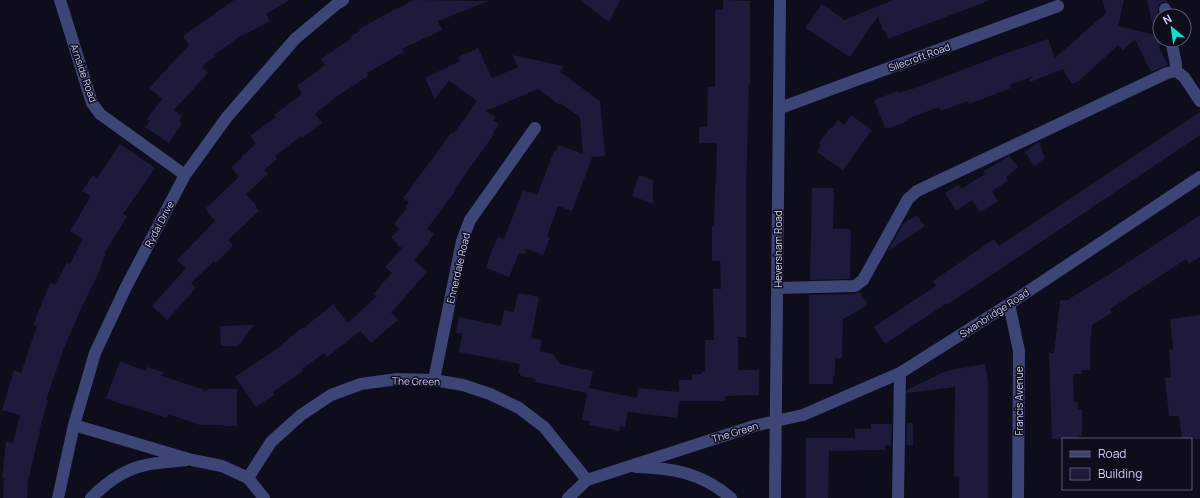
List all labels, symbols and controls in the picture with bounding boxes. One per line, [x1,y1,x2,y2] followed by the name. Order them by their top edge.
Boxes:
[1152,8,1192,48] north arrow
[1160,10,1174,27] text: N
[886,39,952,75] street label: Silecroft Road
[67,42,101,104] street label: Arnside Road
[141,198,177,250] street label: Rydal Drive
[771,210,785,288] street label: Heversham Road
[443,231,473,305] street label: Ennerdale Road
[957,285,1032,341] street label: Swanbridge Road
[1012,366,1026,436] street label: Francis Avenue
[392,374,440,388] street label: The Green
[710,418,760,446] street label: The Green
[1062,438,1192,490] legend
[1098,445,1126,462] text: Road
[1098,465,1142,482] text: Building

